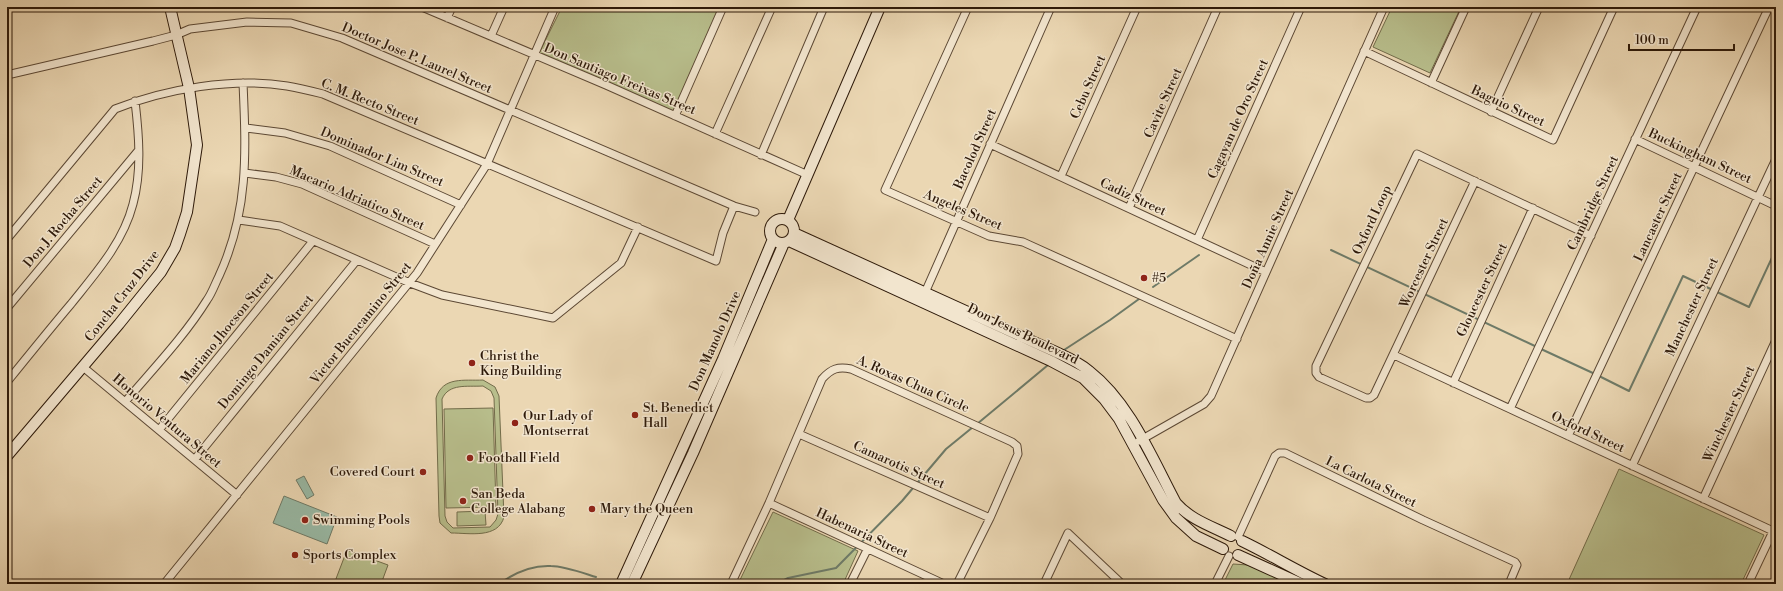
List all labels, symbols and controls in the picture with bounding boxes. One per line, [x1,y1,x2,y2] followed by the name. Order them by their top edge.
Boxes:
[340,19,495,97] street label: Doctor Jose P. Laurel Street
[1629,26,1734,52] scale bar
[1635,33,1669,48] text: 100 m
[542,40,699,118] street label: Don Santiago Freixas Street
[1067,52,1109,121] street label: Cebu Street
[1204,56,1272,181] street label: Cagayan de Oro Street
[1140,65,1186,141] street label: Cavite Street
[319,75,422,129] street label: C. M. Recto Street
[1468,82,1548,130] street label: Baguio Street
[950,106,1000,193] street label: Bacolod Street
[318,124,447,190] street label: Dominador Lim Street
[1645,125,1755,187] street label: Buckingham Street
[1564,153,1622,253] street label: Cambridge Street
[287,162,427,234] street label: Macario Adriatico Street
[1630,170,1686,264] street label: Lancaster Street
[20,173,106,271] street label: Don J. Rocha Street
[1097,175,1169,220] street label: Cadiz Street
[1349,183,1395,257] street label: Oxford Loop
[920,186,1005,234] street label: Angeles Street
[1239,186,1297,291] street label: Doña Annie Street
[1396,215,1452,311] street label: Worcester Street
[1453,240,1511,339] street label: Gloucester Street
[81,247,163,345] street label: Concha Cruz Drive
[1662,255,1722,359] street label: Manchester Street
[306,259,415,388] street label: Victor Buencamino Street
[177,269,277,387] street label: Mariano Jhocson Street
[1152,270,1166,286] place label: #5
[1139,273,1149,283] marker: #5
[686,288,744,394] street label: Don Manolo Drive
[215,291,317,412] street label: Domingo Damian Street
[965,300,1082,368] street label: Don Jesus Boulevard
[480,348,562,379] place label: Christ the King Building
[853,352,972,416] street label: A. Roxas Chua Circle
[467,358,477,368] marker: Christ the King Building
[1699,363,1759,466] street label: Winchester Street
[109,371,225,472] street label: Honorio Ventura Street
[643,400,714,431] place label: St. Benedict Hall
[523,408,594,439] place label: Our Lady of Montserrat
[1549,408,1628,456] street label: Oxford Street
[630,410,640,420] marker: St. Benedict Hall
[510,418,520,428] marker: Our Lady of Montserrat
[851,438,948,493] street label: Camarotis Street
[478,450,560,466] place label: Football Field
[465,453,475,463] marker: Football Field
[1323,453,1419,511] street label: La Carlota Street
[330,464,415,480] place label: Covered Court
[418,467,428,477] marker: Covered Court
[471,486,565,517] place label: San Beda College Alabang
[458,496,468,506] marker: San Beda College Alabang
[600,501,694,517] place label: Mary the Queen
[587,504,597,514] marker: Mary the Queen
[813,505,911,562] street label: Habenaria Street
[313,512,410,528] place label: Swimming Pools
[300,515,310,525] marker: Swimming Pools
[303,547,397,563] place label: Sports Complex
[290,550,300,560] marker: Sports Complex

